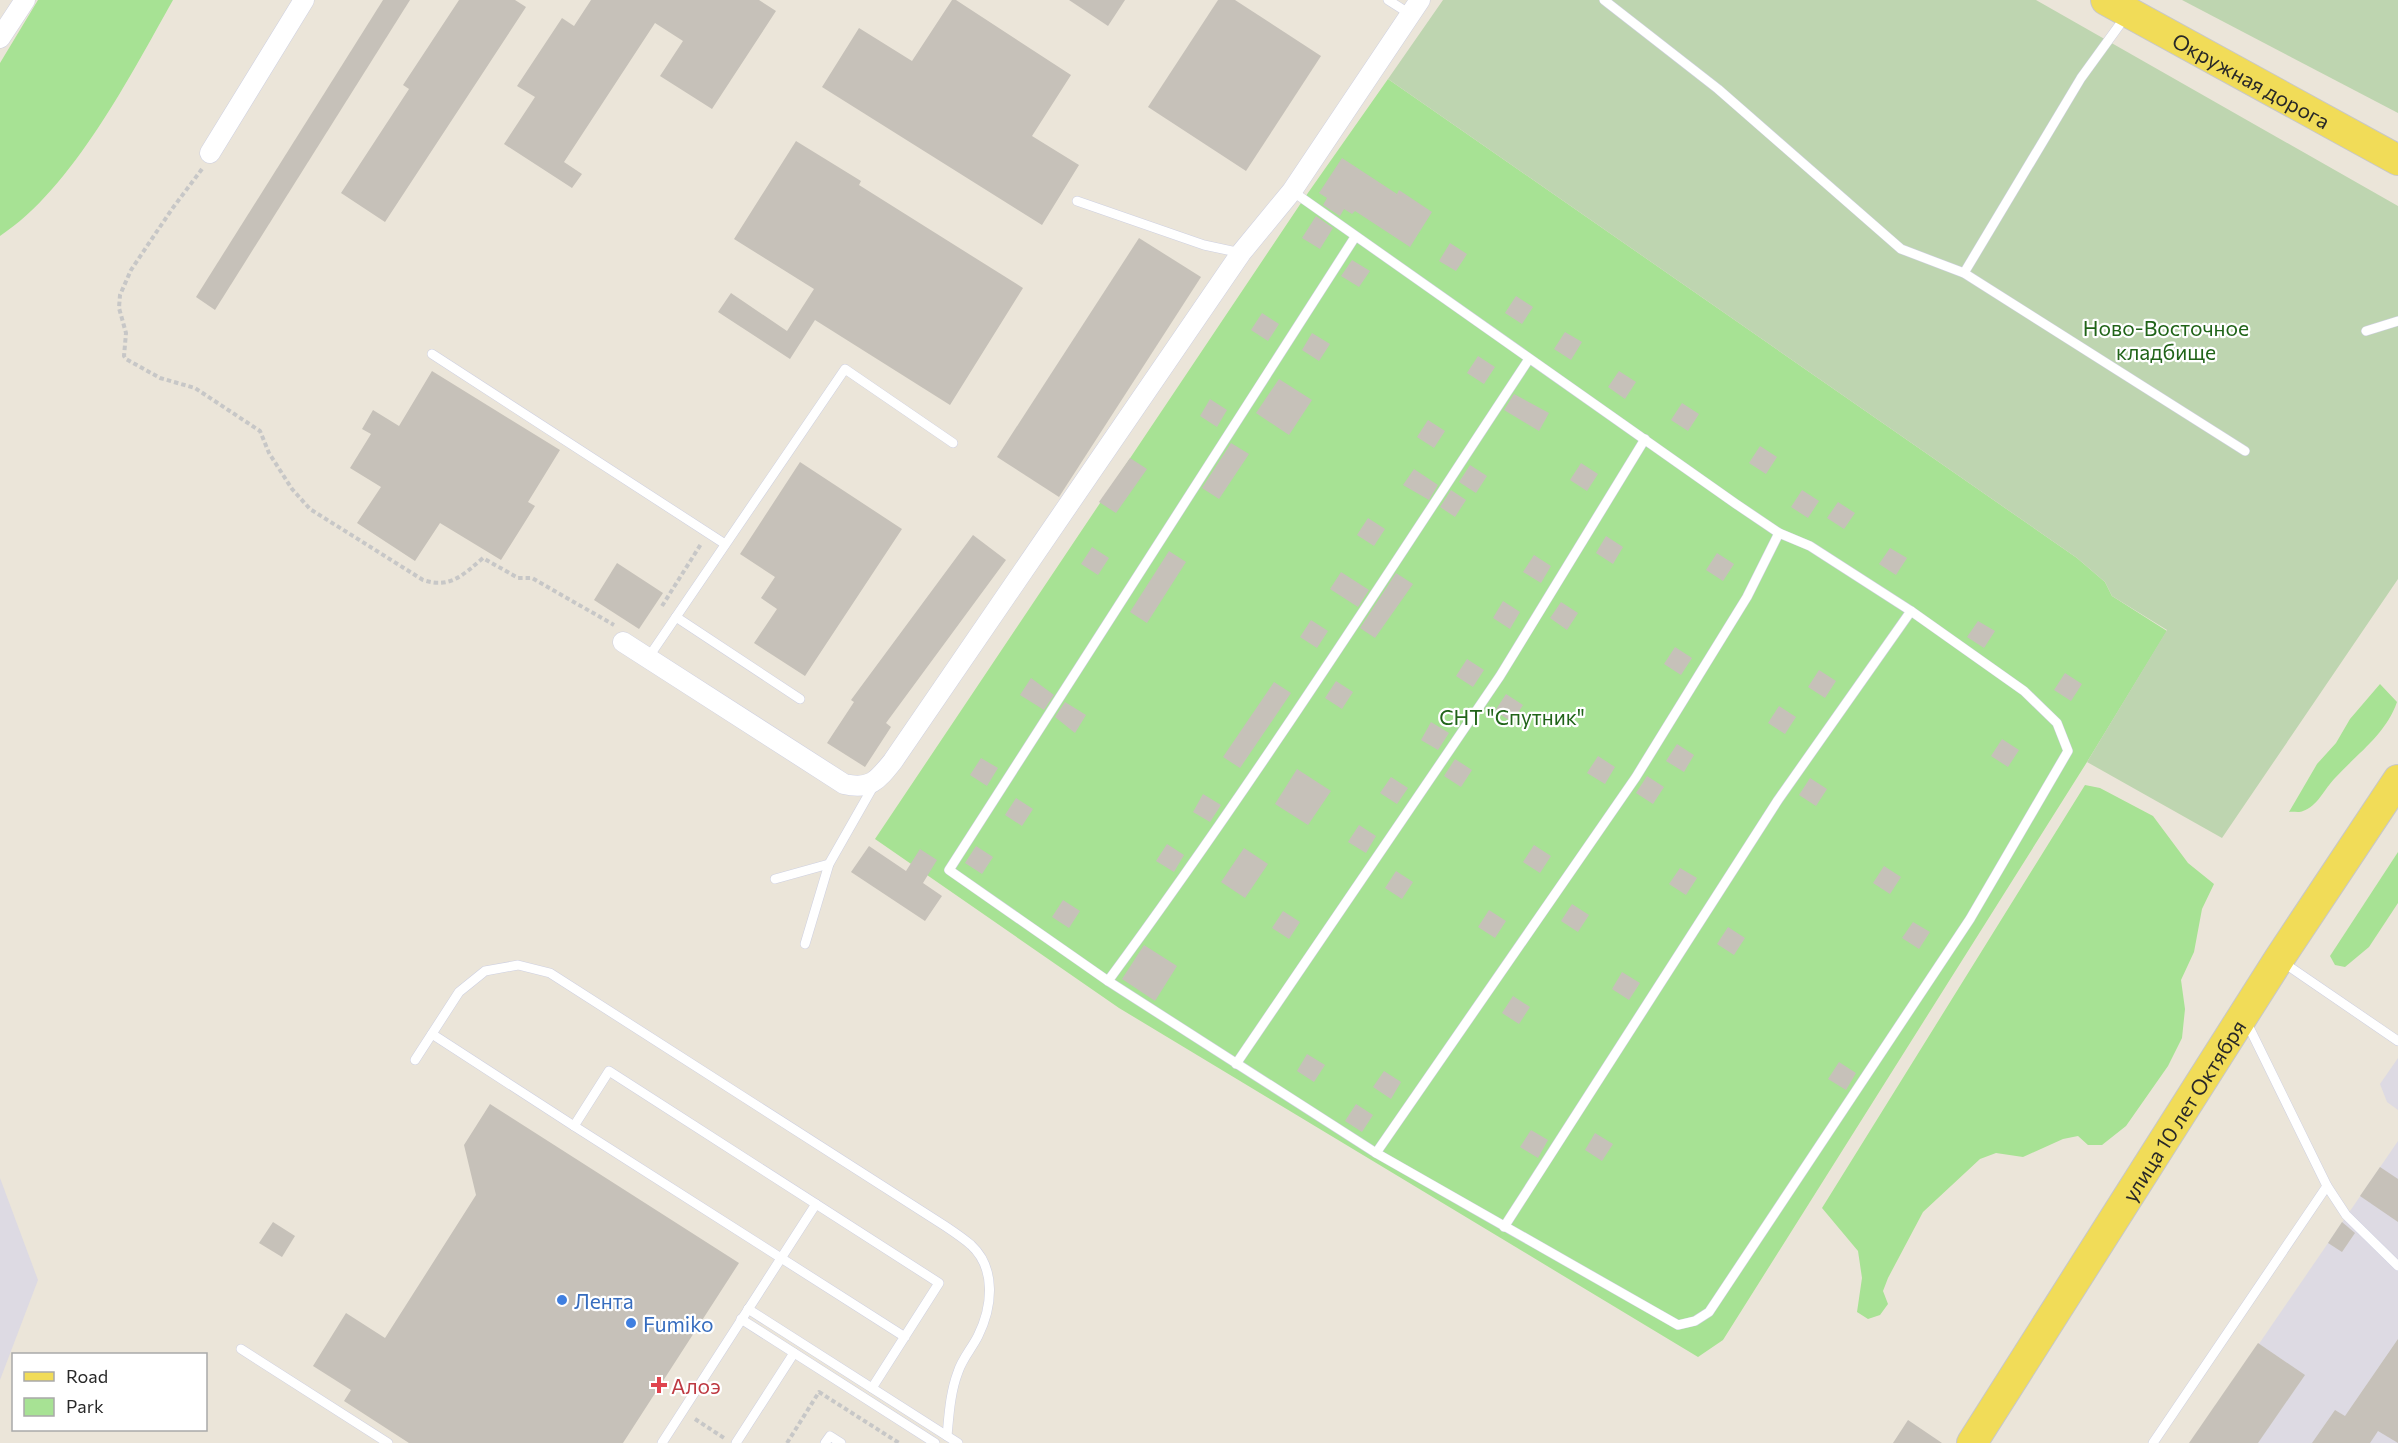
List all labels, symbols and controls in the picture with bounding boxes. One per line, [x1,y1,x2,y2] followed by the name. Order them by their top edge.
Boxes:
[2169,27,2335,133] street label: Окружная дорога
[2083,315,2249,364] park label: Ново-Восточное кладбище
[1439,704,1585,729] park label: СНТ "Спутник"
[2116,1015,2250,1206] street label: улица 10 лет Октября
[574,1288,634,1313] place label: Лента
[555,1293,569,1307] marker: Лента
[643,1311,714,1336] place label: Fumiko
[624,1316,638,1330] marker: Fumiko
[12,1353,207,1431] legend
[66,1365,108,1387] text: Road
[671,1373,721,1398] place label: Алоэ
[652,1378,666,1392] marker: Алоэ
[66,1395,104,1417] text: Park

